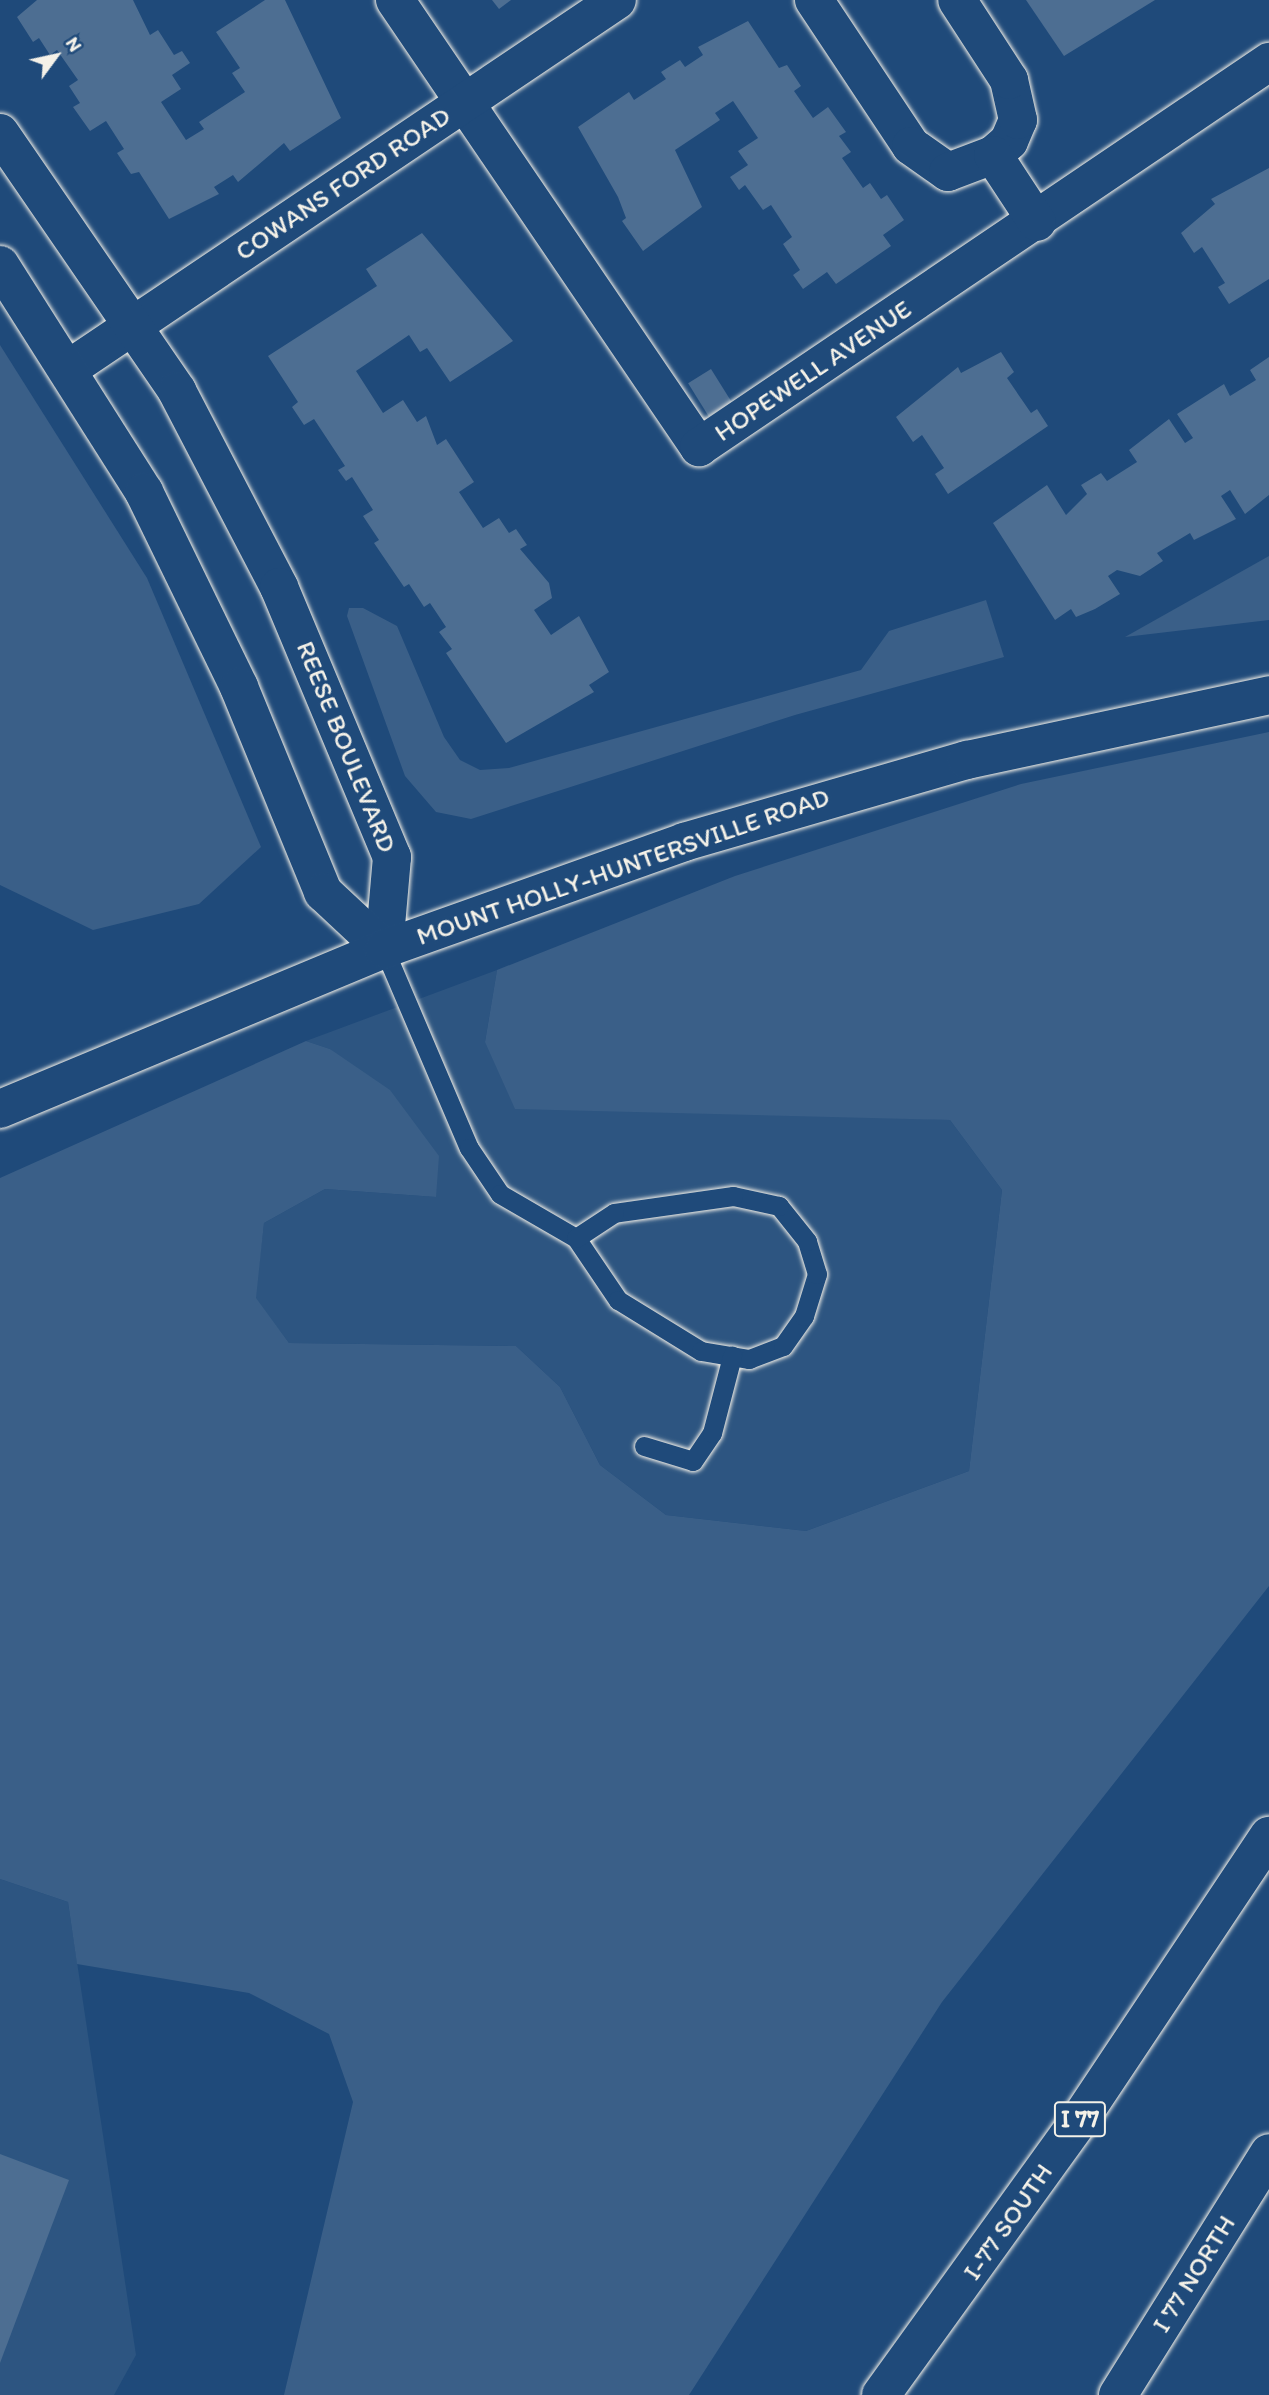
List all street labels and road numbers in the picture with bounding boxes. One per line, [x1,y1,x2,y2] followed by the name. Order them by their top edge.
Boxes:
[230,101,456,267] street label: COWANS FORD ROAD
[709,294,917,448] street label: HOPEWELL AVENUE
[290,637,402,857] street label: REESE BOULEVARD
[412,781,834,953] street label: MOUNT HOLLY-HUNTERSVILLE ROAD
[1054,2098,1106,2140] road number: I 77
[956,2158,1060,2286] street label: I-77 SOUTH
[1146,2210,1242,2338] street label: I 77 NORTH

